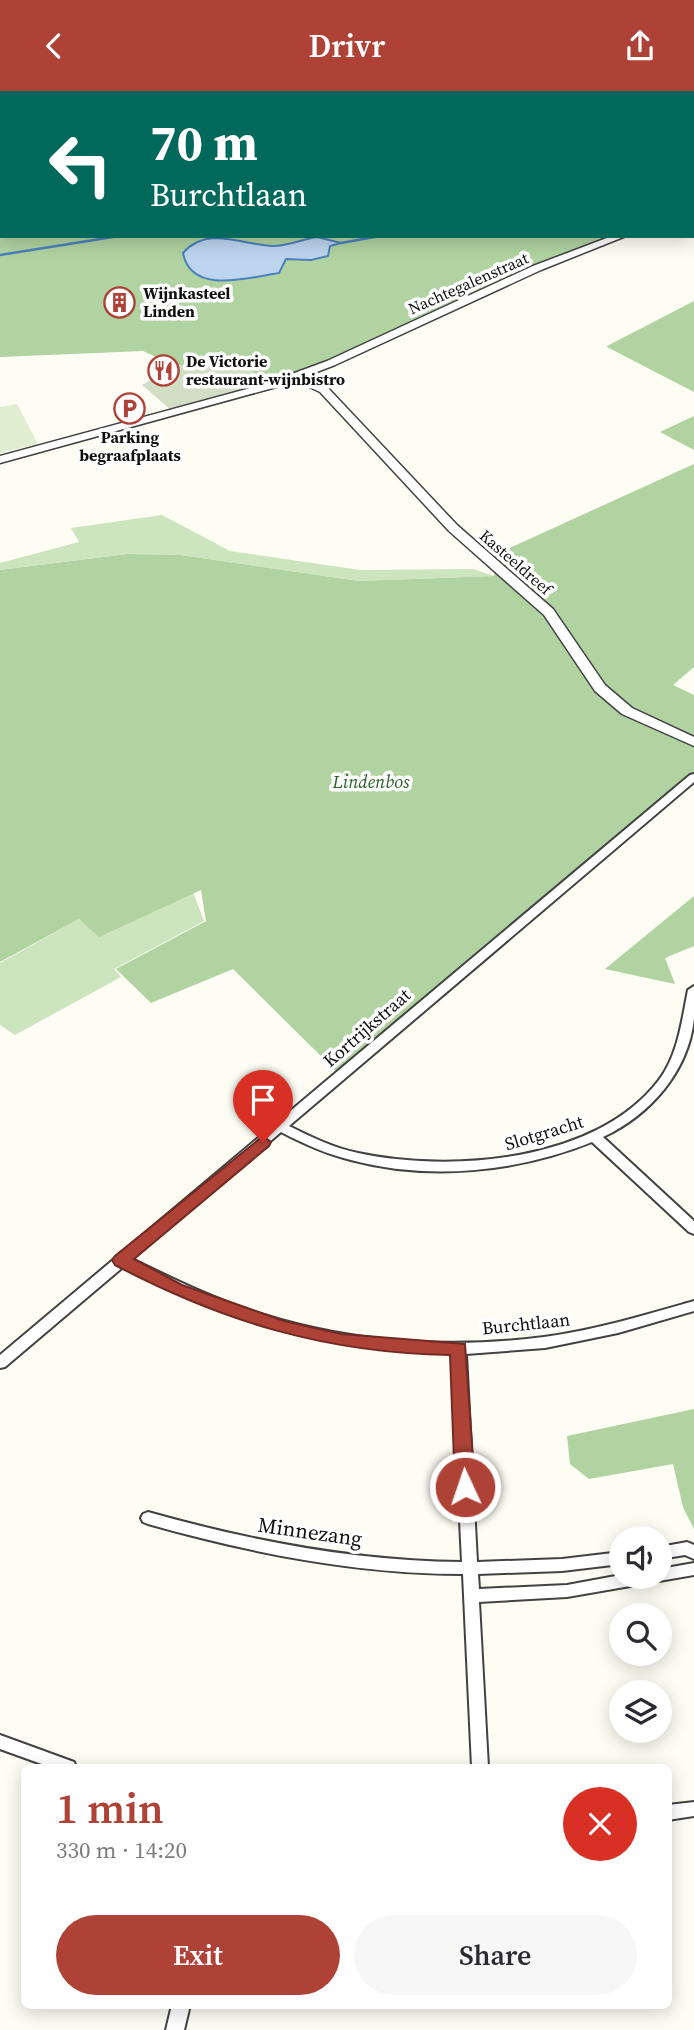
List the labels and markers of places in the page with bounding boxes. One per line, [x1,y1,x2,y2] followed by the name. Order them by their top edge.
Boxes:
[143,282,231,322] place label: Wijnkasteel Linden
[103,285,137,319] building icon: Wijnkasteel Linden
[186,350,345,390] place label: De Victorie restaurant-wijnbistro
[146,353,180,387] restaurant icon: De Victorie restaurant-wijnbistro
[113,391,147,425] parking icon: Parking begraafplaats
[79,426,181,466] place label: Parking begraafplaats
[233,1070,293,1142] pin

